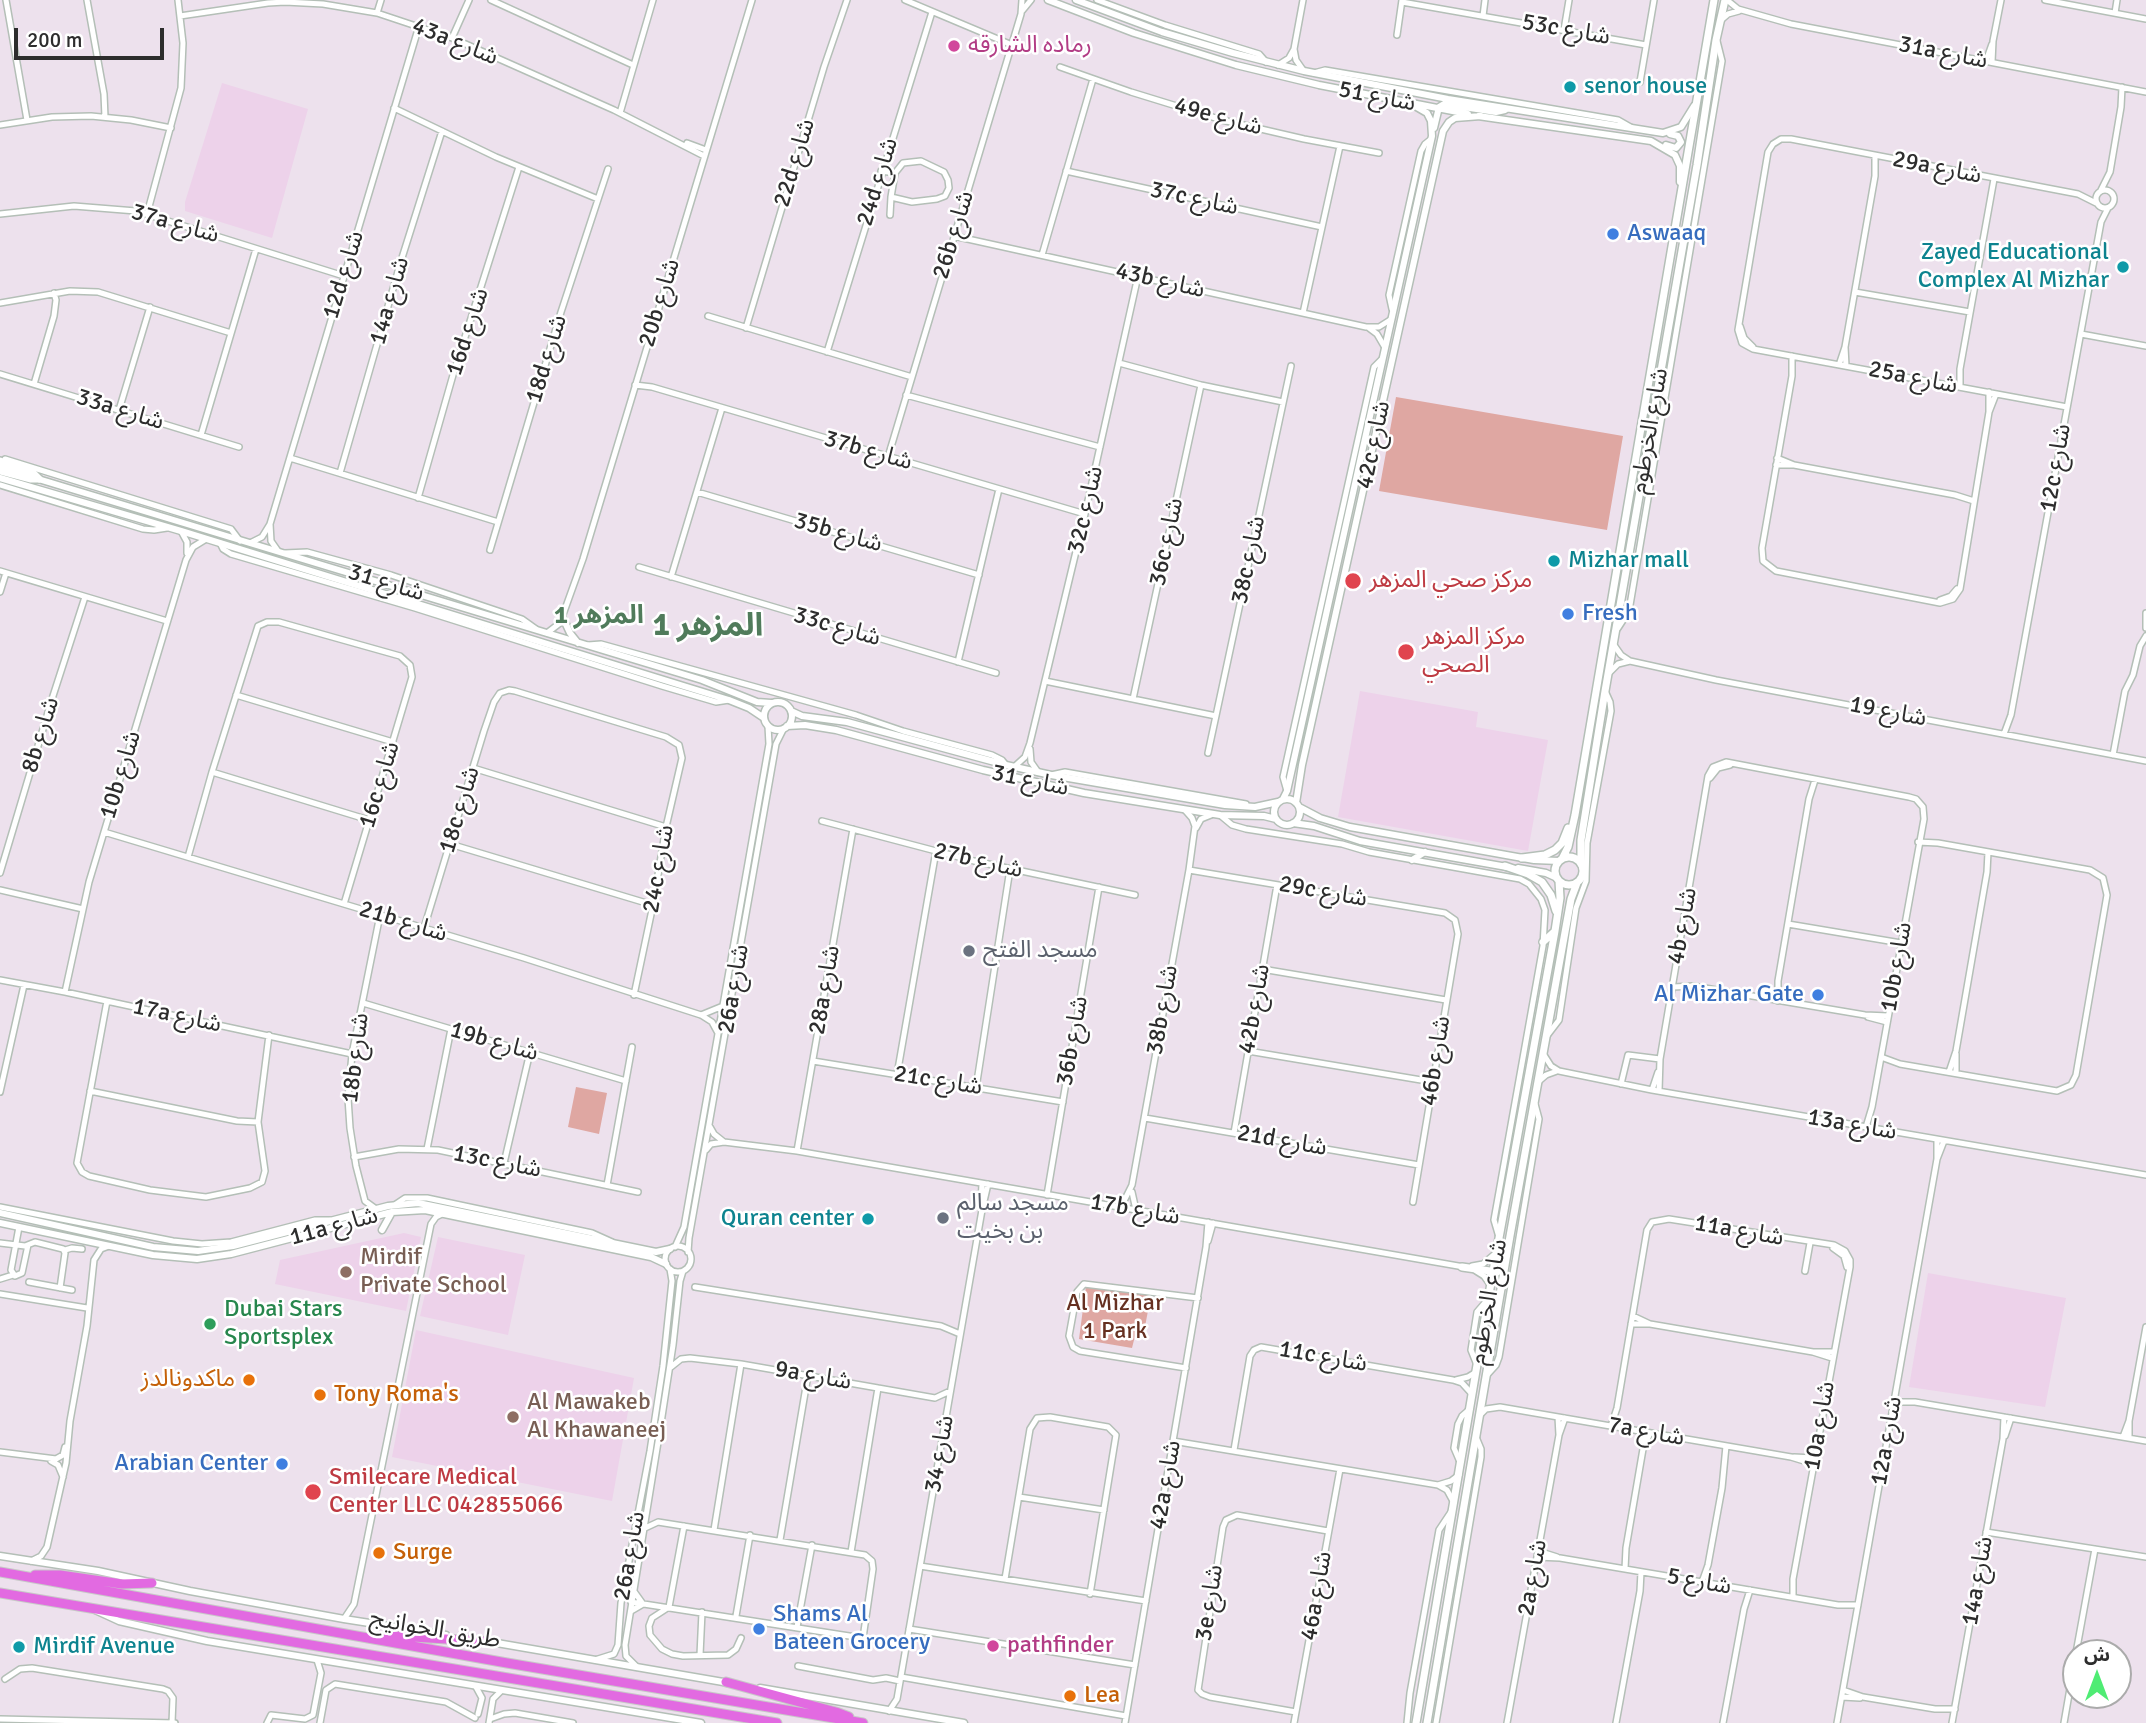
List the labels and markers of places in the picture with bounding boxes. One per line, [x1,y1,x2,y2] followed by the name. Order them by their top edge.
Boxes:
[968,32,1092,60] place label: رماده الشارقه
[946,38,962,54] marker: رماده الشارقه
[1584,73,1707,101] place label: senor house
[1562,79,1578,95] marker: senor house
[1627,220,1706,248] place label: Aswaaq
[1605,226,1621,242] marker: Aswaaq
[1918,239,2109,295] place label: Zayed Educational Complex Al Mizhar
[2115,259,2131,275] marker: Zayed Educational Complex Al Mizhar
[1568,547,1689,575] place label: Mizhar mall
[1546,553,1562,569] marker: Mizhar mall
[1369,567,1532,595] place label: مركز صحي المزهر
[1343,571,1363,591] marker: مركز صحي المزهر
[1582,600,1638,628] place label: Fresh
[1560,606,1576,622] marker: Fresh
[1422,624,1525,680] place label: مركز المزهر الصحي
[1396,642,1416,662] marker: مركز المزهر الصحي
[983,937,1098,965] place label: مسجد الفتح
[961,943,977,959] marker: مسجد الفتح
[1654,981,1804,1009] place label: Al Mizhar Gate
[1810,987,1826,1003] marker: Al Mizhar Gate
[957,1190,1069,1246] place label: مسجد سالم بن بخيت
[721,1205,854,1233] place label: Quran center
[935,1210,951,1226] marker: مسجد سالم بن بخيت
[860,1211,876,1227] marker: Quran center
[360,1244,507,1300] place label: Mirdif Private School
[338,1264,354,1280] marker: Mirdif Private School
[224,1296,343,1352] place label: Dubai Stars Sportsplex
[202,1316,218,1332] marker: Dubai Stars Sportsplex
[141,1366,235,1394] place label: ماكدونالدز
[241,1372,257,1388] marker: ماكدونالدز
[334,1381,459,1409] place label: Tony Roma's
[312,1387,328,1403] marker: Tony Roma's
[527,1389,666,1445] place label: Al Mawakeb Al Khawaneej
[505,1409,521,1425] marker: Al Mawakeb Al Khawaneej
[114,1450,268,1478] place label: Arabian Center
[274,1456,290,1472] marker: Arabian Center
[329,1464,563,1520] place label: Smilecare Medical Center LLC 042855066
[303,1482,323,1502] marker: Smilecare Medical Center LLC 042855066
[393,1539,453,1567] place label: Surge
[371,1545,387,1561] marker: Surge
[773,1601,930,1657] place label: Shams Al Bateen Grocery
[751,1621,767,1637] marker: Shams Al Bateen Grocery
[1007,1632,1114,1660] place label: pathfinder
[33,1633,175,1661] place label: Mirdif Avenue
[985,1638,1001,1654] marker: pathfinder
[11,1639,27,1655] marker: Mirdif Avenue
[1084,1682,1120,1710] place label: Lea
[1062,1688,1078,1704] marker: Lea

